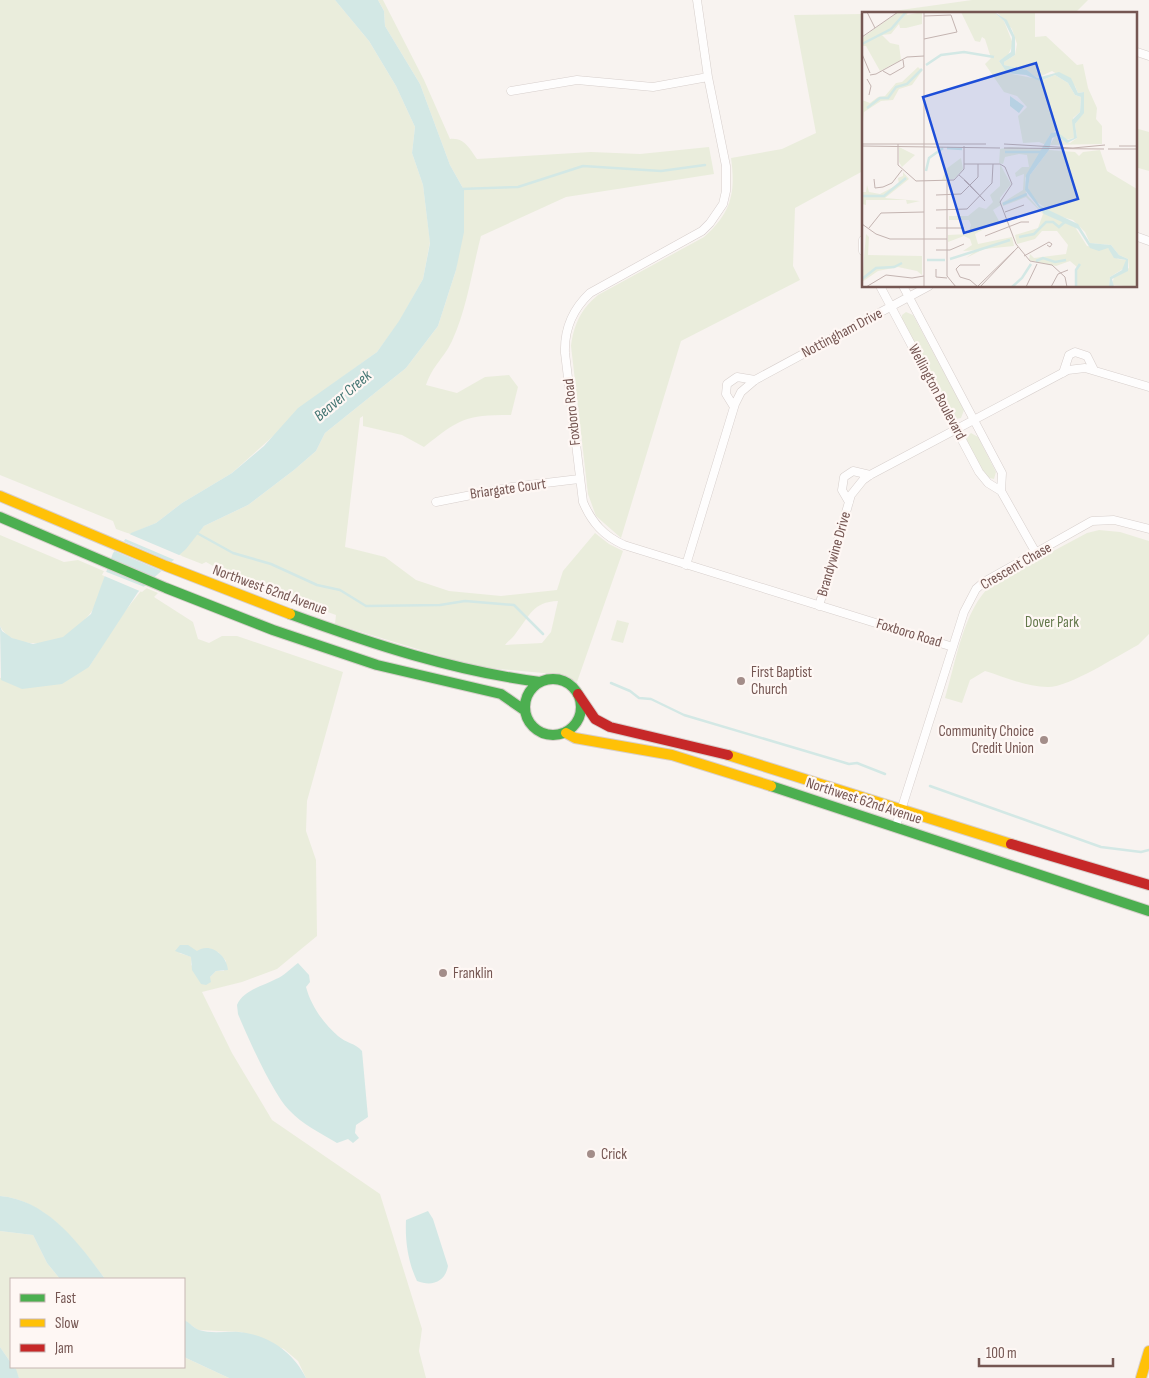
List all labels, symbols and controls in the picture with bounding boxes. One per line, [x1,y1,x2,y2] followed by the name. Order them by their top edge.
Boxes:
[862,12,1136,288] inset map
[798,304,886,362] street label: Nottingham Drive
[904,341,970,443] street label: Wellington Boulevard
[310,366,376,425] water label: Beaver Creek
[559,378,585,446] street label: Foxboro Road
[469,474,548,504] street label: Briargate Court
[813,509,855,599] street label: Brandywine Drive
[977,538,1055,594] street label: Crescent Chase
[210,560,330,620] street label: Northwest 62nd Avenue
[1025,613,1079,632] park label: Dover Park
[874,614,944,652] street label: Foxboro Road
[751,663,813,699] place label: First Baptist Church
[735,675,747,687] marker: First Baptist Church
[938,722,1034,758] place label: Community Choice Credit Union
[1038,734,1050,746] marker: Community Choice Credit Union
[804,773,924,829] street label: Northwest 62nd Avenue
[453,964,493,983] place label: Franklin
[437,967,449,979] marker: Franklin
[601,1145,627,1164] place label: Crick
[585,1148,597,1160] marker: Crick
[10,1278,185,1368] legend
[55,1289,77,1308] text: Fast
[55,1314,79,1333] text: Slow
[979,1336,1113,1368] scale bar
[54,1339,73,1358] text: Jam
[986,1344,1017,1363] text: 100 m

